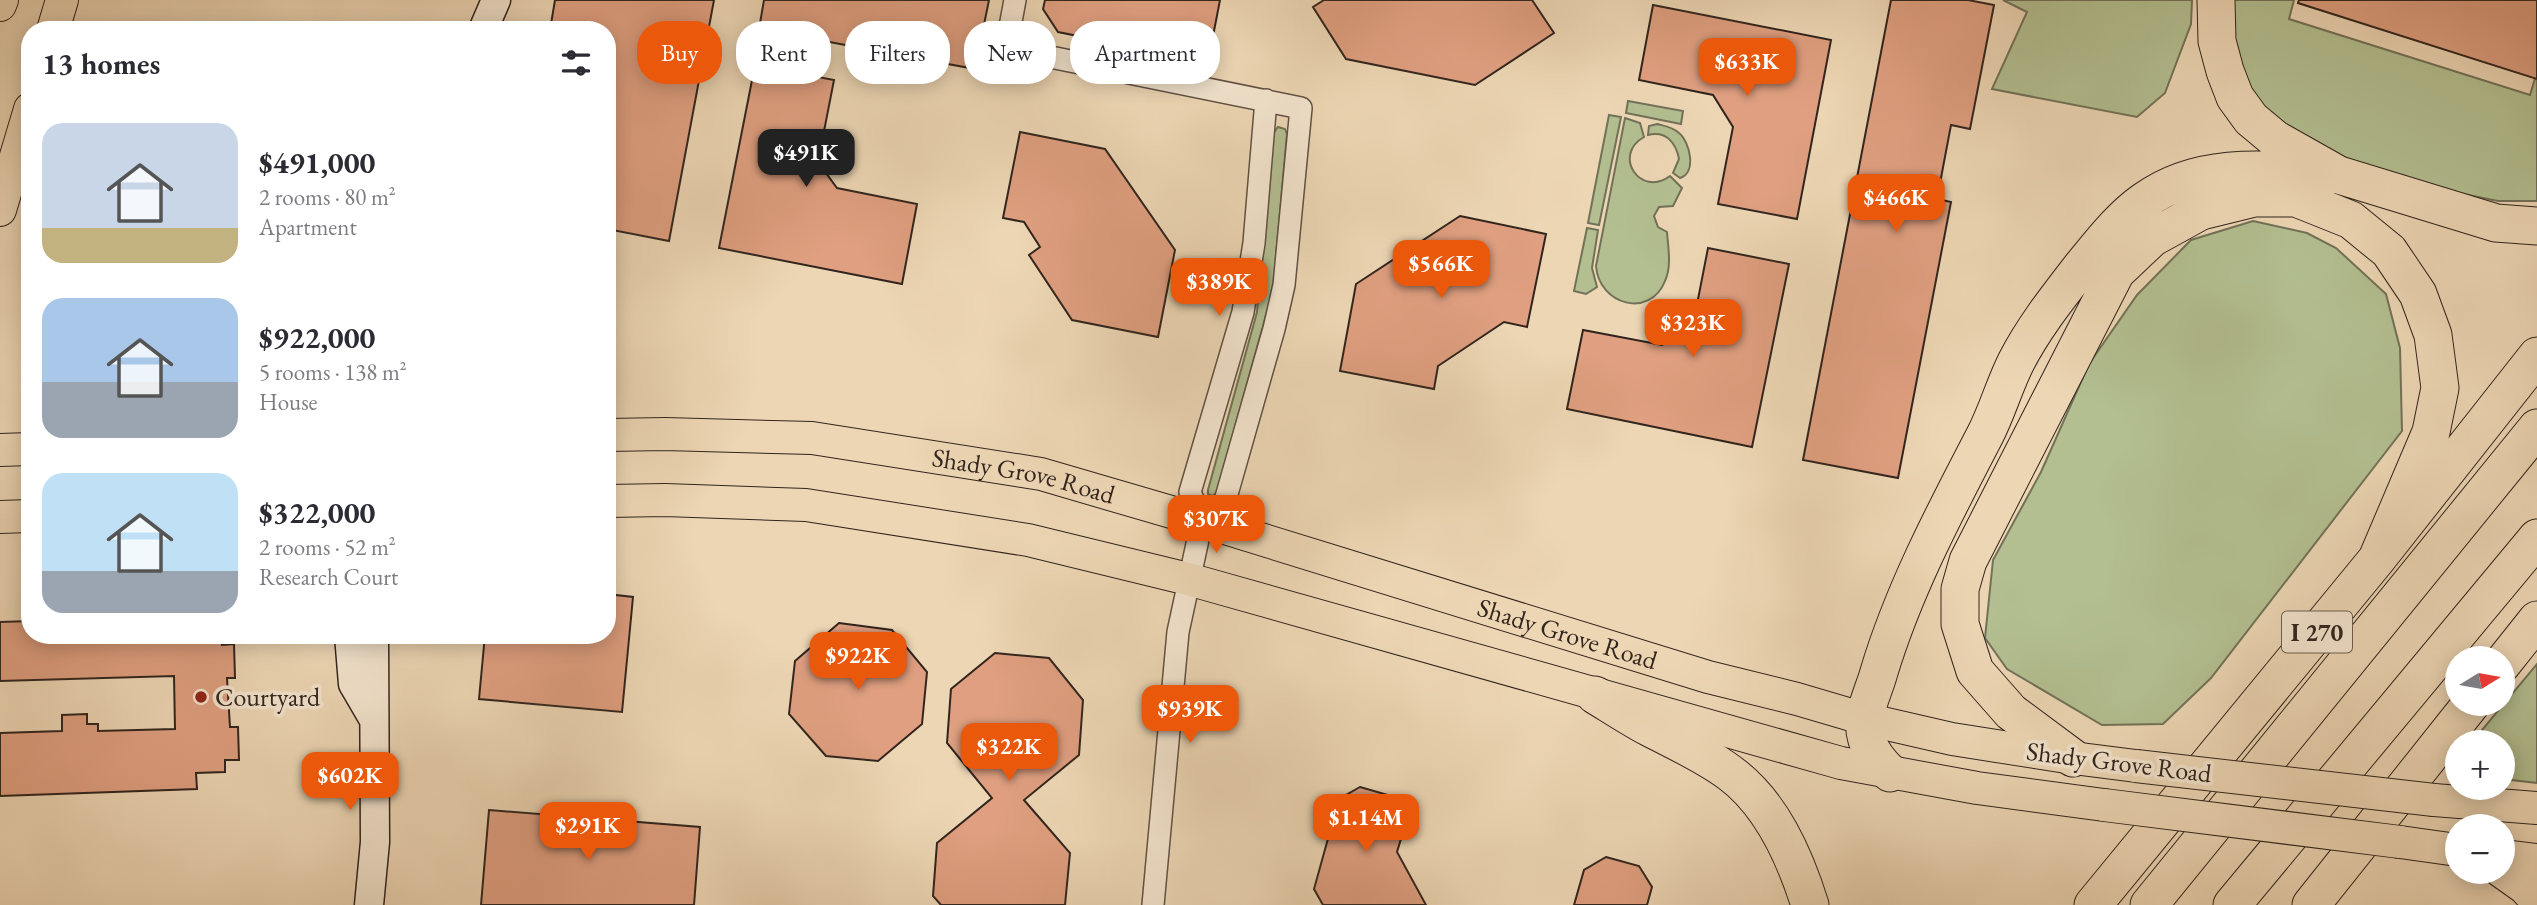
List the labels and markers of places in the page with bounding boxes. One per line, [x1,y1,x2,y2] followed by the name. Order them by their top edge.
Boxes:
[1698,38,1796,98] pin: $633K
[757,130,855,189] pin: $491K
[1847,174,1945,234] pin: $466K
[1392,240,1490,300] pin: $566K
[1170,258,1268,318] pin: $389K
[1644,300,1742,359] pin: $323K
[1167,496,1265,555] pin: $307K
[809,632,907,692] pin: $922K
[215,680,321,714] place label: Courtyard
[1141,686,1239,745] pin: $939K
[193,689,209,705] marker: Courtyard
[960,724,1058,783] pin: $322K
[301,752,399,812] pin: $602K
[1309,794,1423,854] pin: $1.14M
[539,802,637,862] pin: $291K

